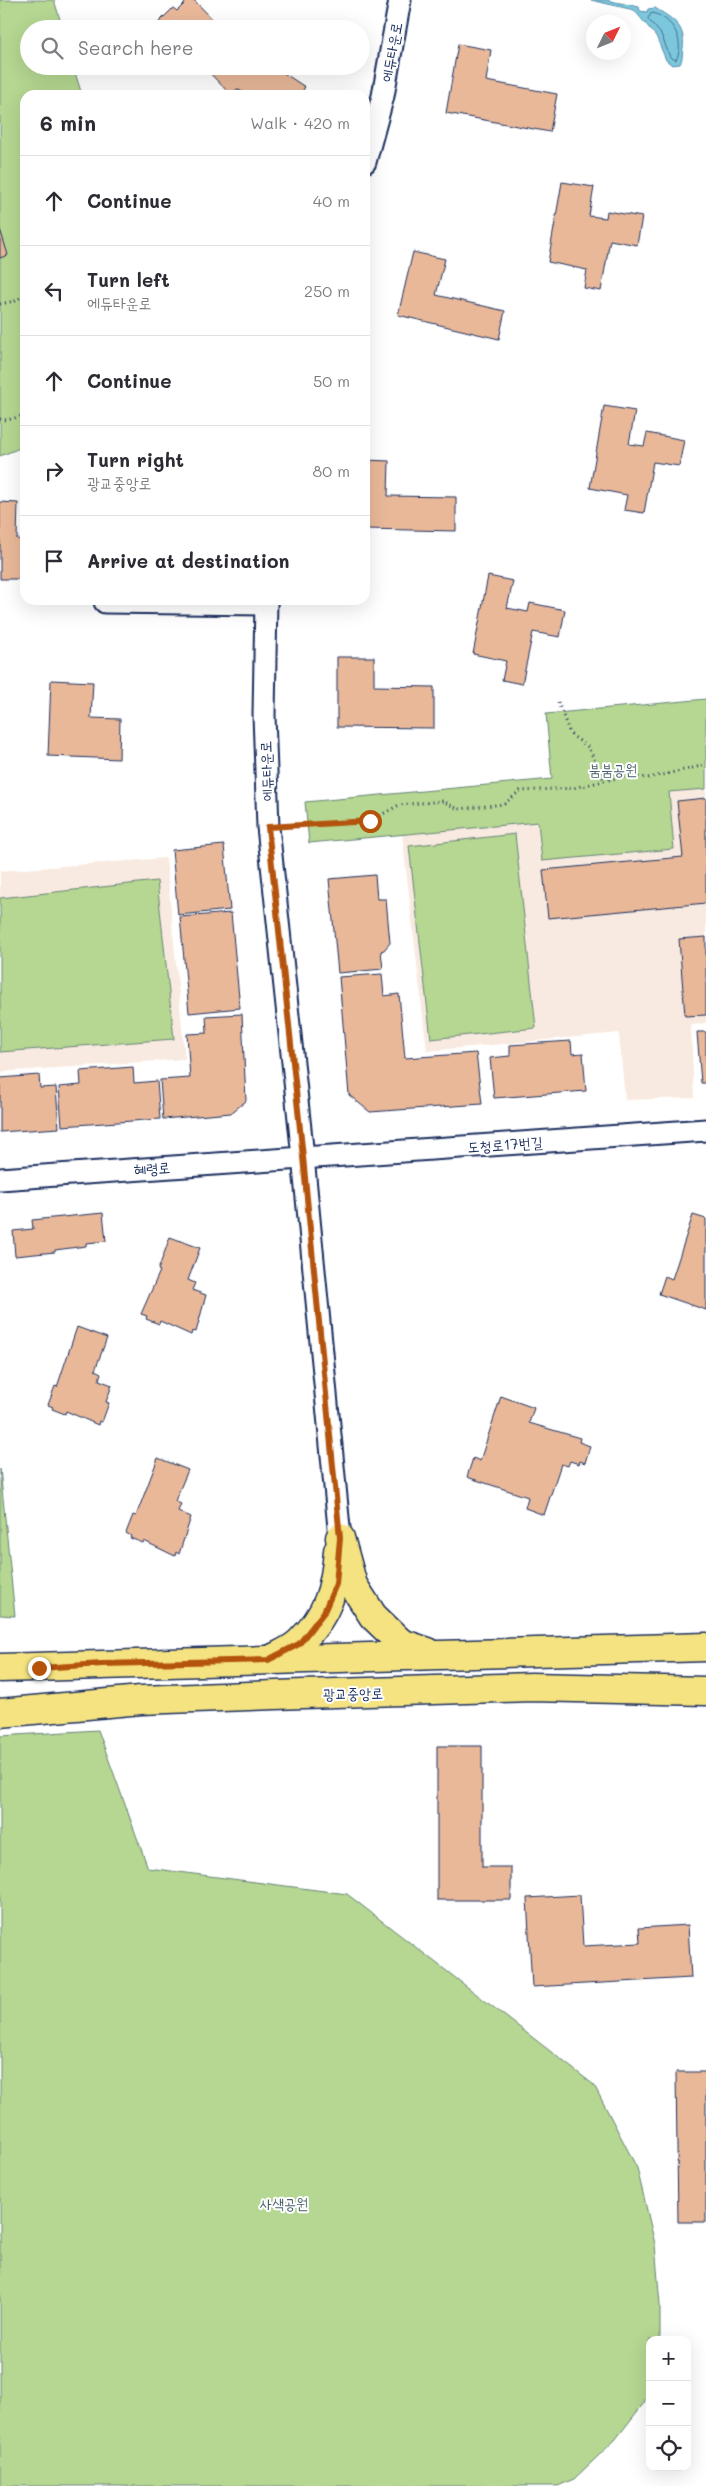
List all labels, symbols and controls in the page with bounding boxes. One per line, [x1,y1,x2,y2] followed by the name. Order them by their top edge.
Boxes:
[586,15,631,60] north arrow
[20,20,370,75] search box
[376,21,406,83] street label: 에듀타운로
[38,34,66,62] icon: search
[78,35,194,60] text: Search here
[40,109,96,136] text: 6 min
[250,112,350,133] text: Walk · 420 m
[40,187,68,215] icon: ahead
[87,188,172,213] text: Continue
[313,190,350,211] text: 40 m
[87,267,170,292] text: Turn left
[40,277,68,305] icon: left
[304,280,350,301] text: 250 m
[87,292,151,313] text: 에듀타운로
[40,367,68,395] icon: ahead
[87,368,172,393] text: Continue
[313,370,350,391] text: 50 m
[87,447,184,472] text: Turn right
[40,457,68,485] icon: right
[313,460,350,481] text: 80 m
[87,472,151,493] text: 광교중앙로
[40,547,68,575] icon: arrive
[87,548,290,573] text: Arrive at destination
[255,740,277,802] street label: 에듀타운로
[589,759,637,779] park label: 붐붐공원
[359,810,382,833] route start
[467,1131,543,1157] street label: 도청로17번길
[133,1157,171,1179] street label: 혜령로
[28,1657,51,1680] route end
[323,1682,383,1704] street label: 광교중앙로
[260,2193,308,2213] park label: 사색공원
[646,2336,691,2471] map controls
[646,2336,691,2381] button: +
[646,2381,691,2426] button: −
[646,2426,691,2471] button: locate

